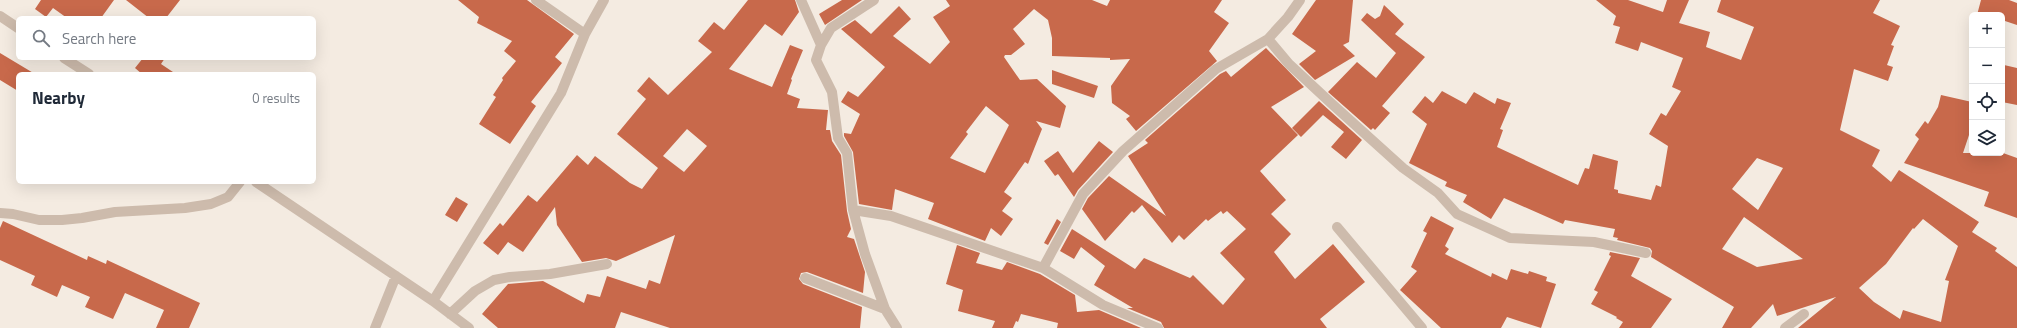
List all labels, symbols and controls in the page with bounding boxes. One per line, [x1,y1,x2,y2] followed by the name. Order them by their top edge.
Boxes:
[1969,12,2005,156] map controls
[1969,12,2005,48] button: +
[16,16,316,60] search box
[30,27,52,49] icon: search
[62,27,136,50] text: Search here
[1969,48,2005,84] button: −
[1969,84,2005,120] button: locate
[32,85,85,111] text: Nearby
[252,88,300,108] text: 0 results
[1969,120,2005,156] button: layers

